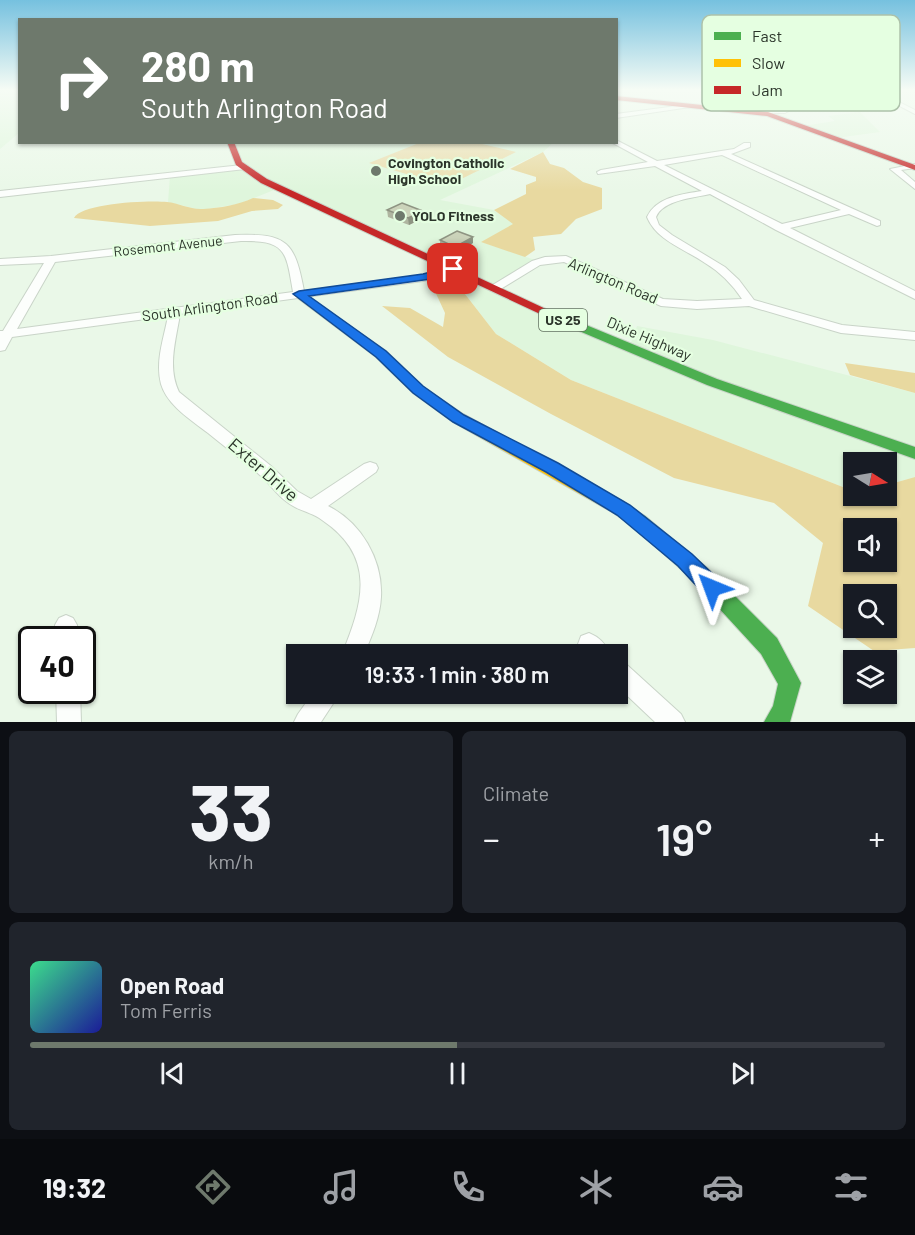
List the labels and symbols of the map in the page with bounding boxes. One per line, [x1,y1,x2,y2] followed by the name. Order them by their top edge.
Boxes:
[702,15,900,111] legend
[752,26,782,45] text: Fast
[752,53,785,72] text: Slow
[752,80,783,99] text: Jam
[388,154,505,187] place label: Covington Catholic High School
[369,164,383,178] marker: Covington Catholic High School
[412,207,494,224] place label: YOLO Fitness
[393,209,407,223] marker: YOLO Fitness
[113,231,223,260] street label: Rosemont Avenue
[427,243,478,294] pin
[566,253,661,307] street label: Arlington Road
[141,288,279,324] street label: South Arlington Road
[539,309,587,331] road number: US 25
[605,312,694,364] street label: Dixie Highway
[224,433,303,506] street label: Exter Drive
[843,452,897,506] north arrow
[680,556,744,620] position arrow
[18,626,96,704] speed limit sign: 40

